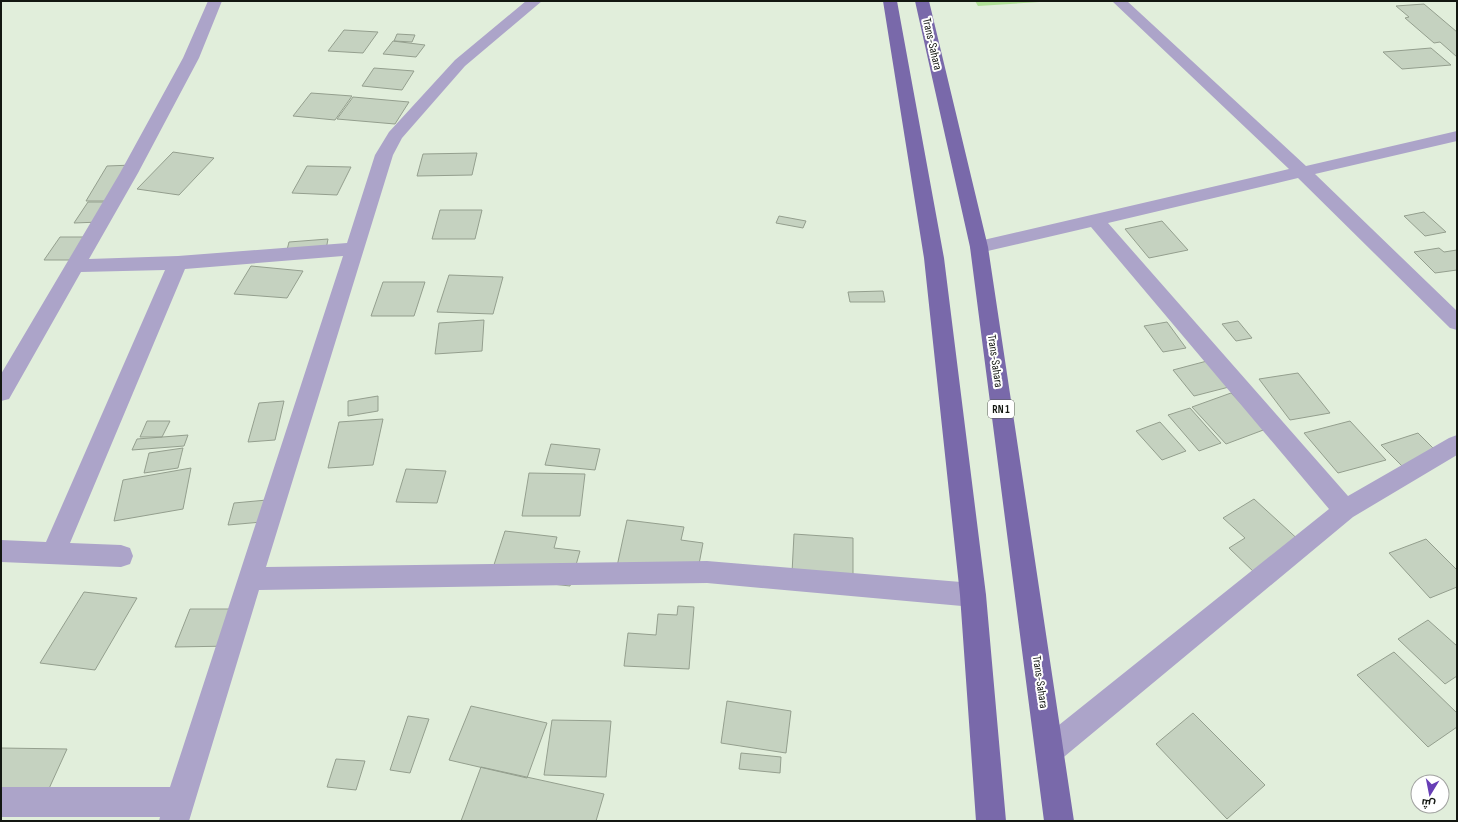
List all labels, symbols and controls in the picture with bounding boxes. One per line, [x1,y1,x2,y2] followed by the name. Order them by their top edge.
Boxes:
[919,16,945,72] street label: Trans-Sahara
[984,334,1006,389] street label: Trans-Sahara
[988,400,1014,418] road number: RN 1
[1029,655,1051,710] street label: Trans-Sahara
[1410,774,1450,814] north arrow
[1420,796,1436,811] text: ش

